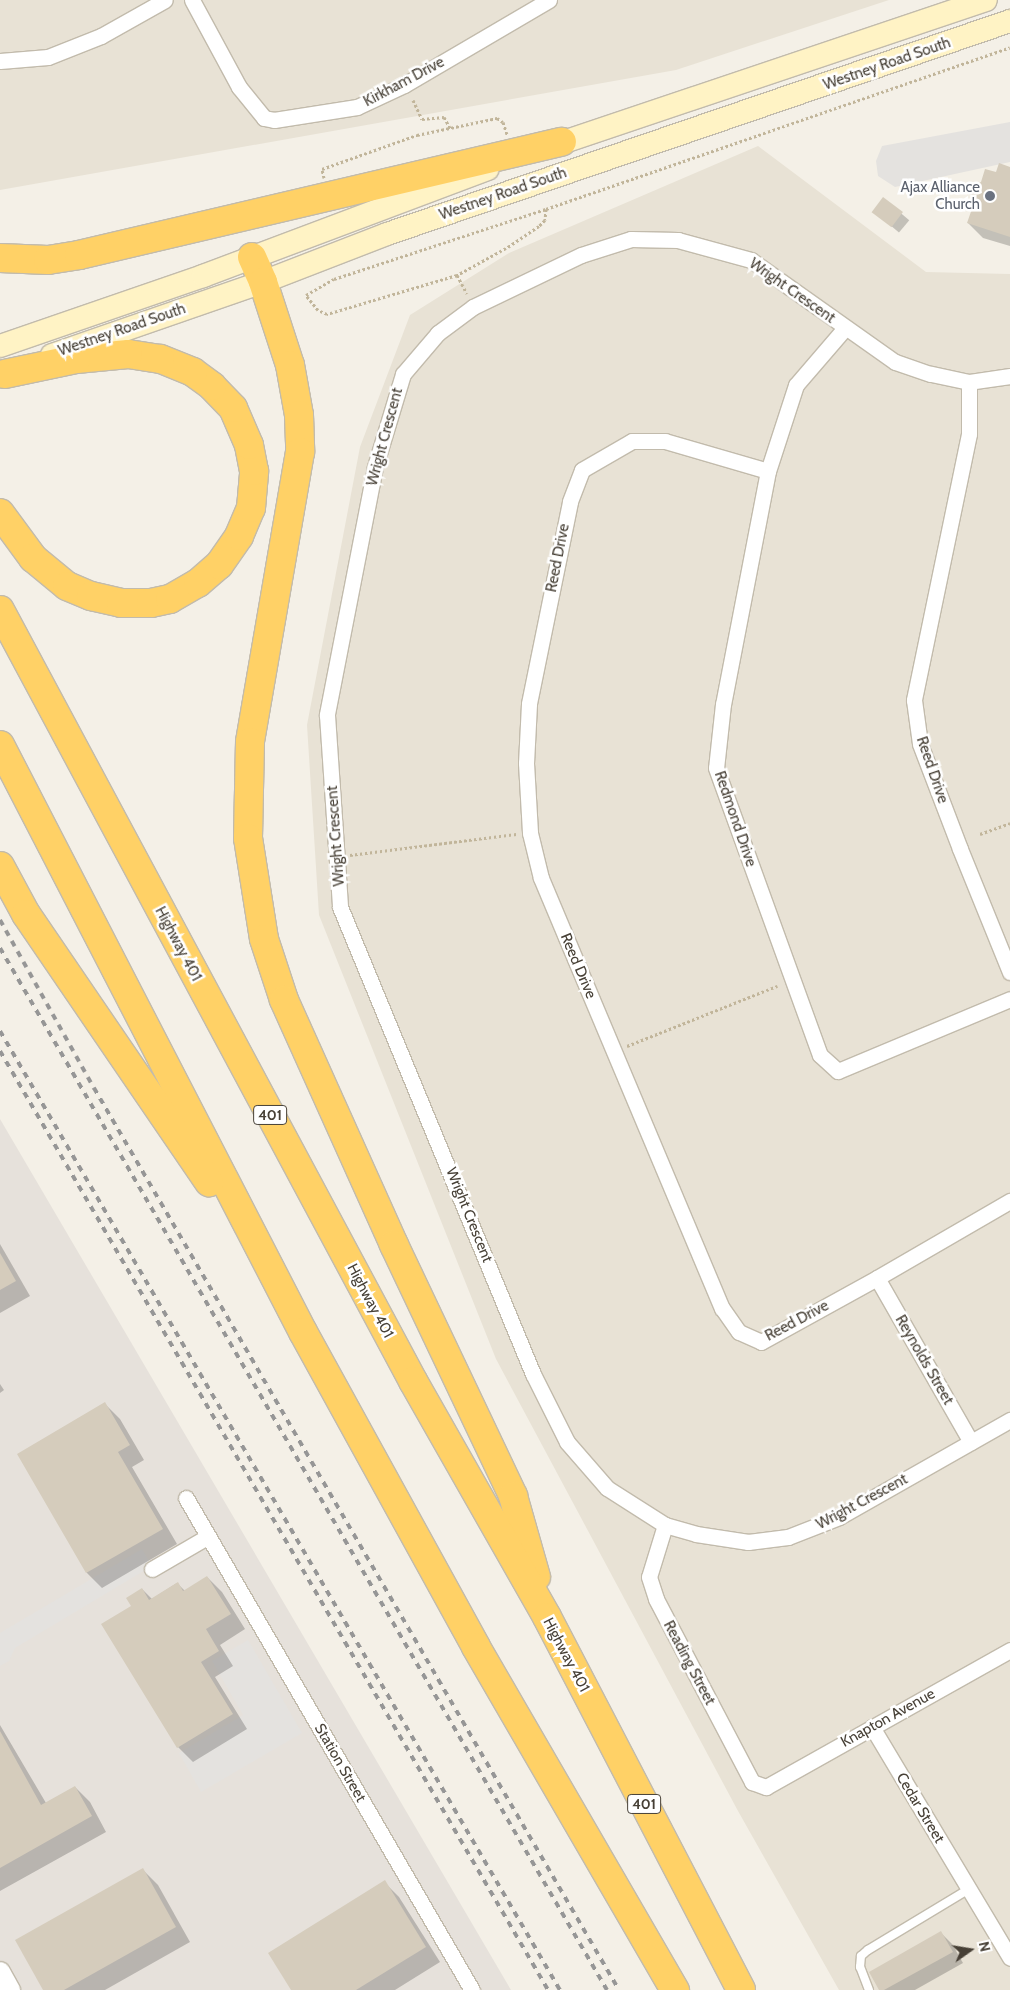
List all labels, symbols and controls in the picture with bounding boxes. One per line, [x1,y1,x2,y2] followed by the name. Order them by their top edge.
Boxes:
[821,34,953,94] street label: Westney Road South
[360,53,448,111] street label: Kirkham Drive
[437,164,569,224] street label: Westney Road South
[901,178,980,213] place label: Ajax Alliance Church
[984,190,996,202] marker: Ajax Alliance Church
[746,255,838,327] street label: Wright Crescent
[56,300,188,360] street label: Westney Road South
[363,386,407,488] street label: Wright Crescent
[543,522,573,594] street label: Reed Drive
[912,734,952,806] street label: Reed Drive
[710,769,760,869] street label: Redmond Drive
[324,785,348,887] street label: Wright Crescent
[151,904,205,984] street label: Highway 401
[556,931,600,1001] street label: Reed Drive
[252,1104,288,1126] road number: 401
[442,1165,496,1265] street label: Wright Crescent
[343,1261,397,1341] street label: Highway 401
[762,1297,832,1345] street label: Reed Drive
[891,1312,957,1408] street label: Reynolds Street
[813,1470,911,1534] street label: Wright Crescent
[539,1615,593,1695] street label: Highway 401
[659,1618,719,1708] street label: Reading Street
[838,1685,938,1751] street label: Knapton Avenue
[310,1721,370,1805] street label: Station Street
[892,1770,948,1846] street label: Cedar Street
[626,1792,662,1816] road number: 401
[945,1925,995,1975] north arrow
[975,1940,994,1953] text: N

